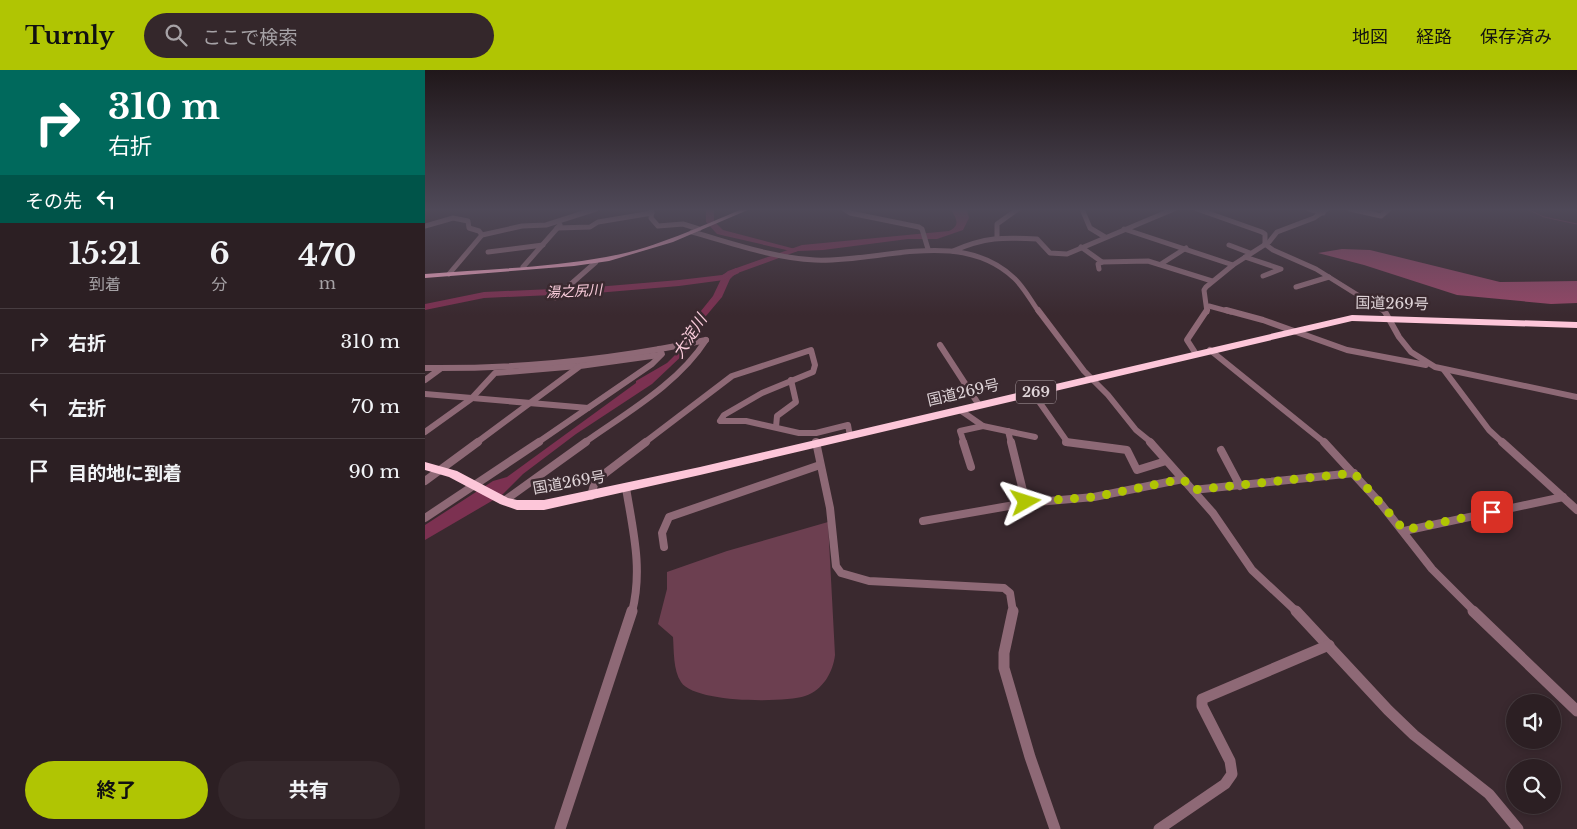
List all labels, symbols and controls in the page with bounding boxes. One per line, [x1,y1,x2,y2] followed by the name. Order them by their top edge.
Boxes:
[144,13,494,58] search box
[25,21,114,50] text: Turnly
[162,21,190,49] icon: search
[202,26,297,49] text: ここで検索
[1352,26,1388,48] text: 地図
[1416,26,1452,48] text: 経路
[1480,26,1552,48] text: 保存済み
[108,85,220,128] text: 310 m
[25,90,90,155] icon: right
[108,133,152,160] text: 右折
[92,185,120,213] icon: left
[25,190,82,213] text: その先
[69,235,141,272] text: 15:21
[209,235,230,272] text: 6
[298,237,356,274] text: 470
[319,273,336,293] text: m
[89,274,121,294] text: 到着
[211,274,228,294] text: 分
[546,280,604,301] water label: 湯之尻川
[1355,293,1429,313] street label: 国道269号
[668,309,712,362] water label: 大淀川
[25,327,53,355] icon: right
[340,330,400,353] text: 310 m
[68,332,106,355] text: 右折
[925,374,1001,410] street label: 国道269号
[1016,381,1056,404] road number: 269
[25,392,53,420] icon: left
[351,395,400,418] text: 70 m
[68,397,106,420] text: 左折
[25,457,53,485] icon: arrive
[348,460,400,483] text: 90 m
[68,462,182,485] text: 目的地に到着
[531,466,607,498] street label: 国道269号
[999,475,1051,527] position arrow
[1471,491,1513,533] pin
[1478,498,1506,526] icon: arrive
[1506,694,1561,814] map controls
[1506,694,1561,749] button: sound
[1506,759,1561,814] button: search
[25,761,208,819] button: 終了
[218,761,400,819] button: 共有

